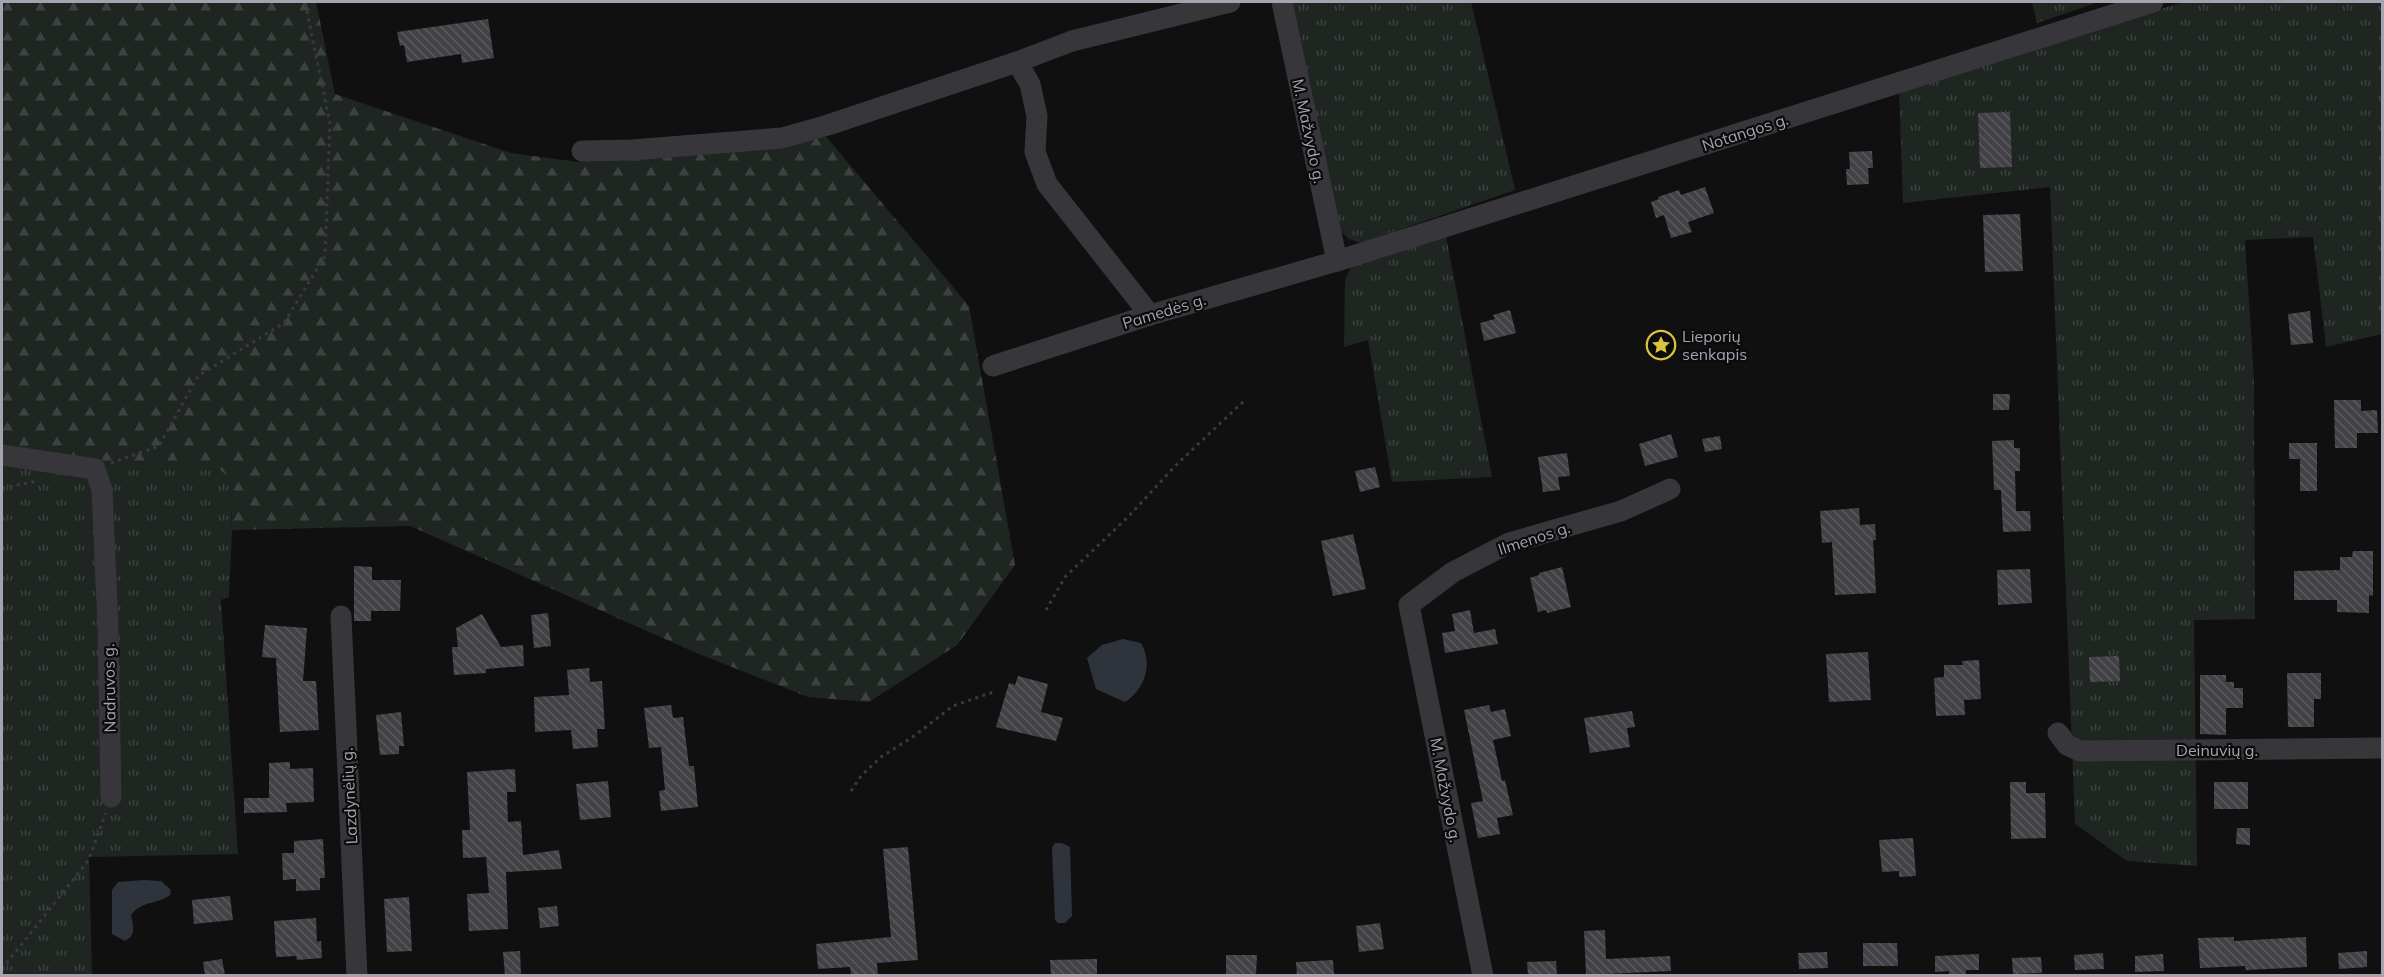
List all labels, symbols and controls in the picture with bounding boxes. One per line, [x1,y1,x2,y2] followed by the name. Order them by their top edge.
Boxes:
[1288,77,1330,185] street label: M. Mažvydo g.
[1699,109,1791,155] street label: Notangos g.
[1120,289,1208,333] street label: Pamedės g.
[1682,326,1747,364] place label: Lieporių senkapis
[1645,329,1677,361] place icon: Lieporių senkapis
[1495,517,1573,559] street label: Ilmenos g.
[98,643,120,733] street label: Nadruvos g.
[1426,736,1466,844] street label: M. Mažvydo g.
[2176,740,2258,760] street label: Deinuvių g.
[336,747,362,845] street label: Lazdynėlių g.

